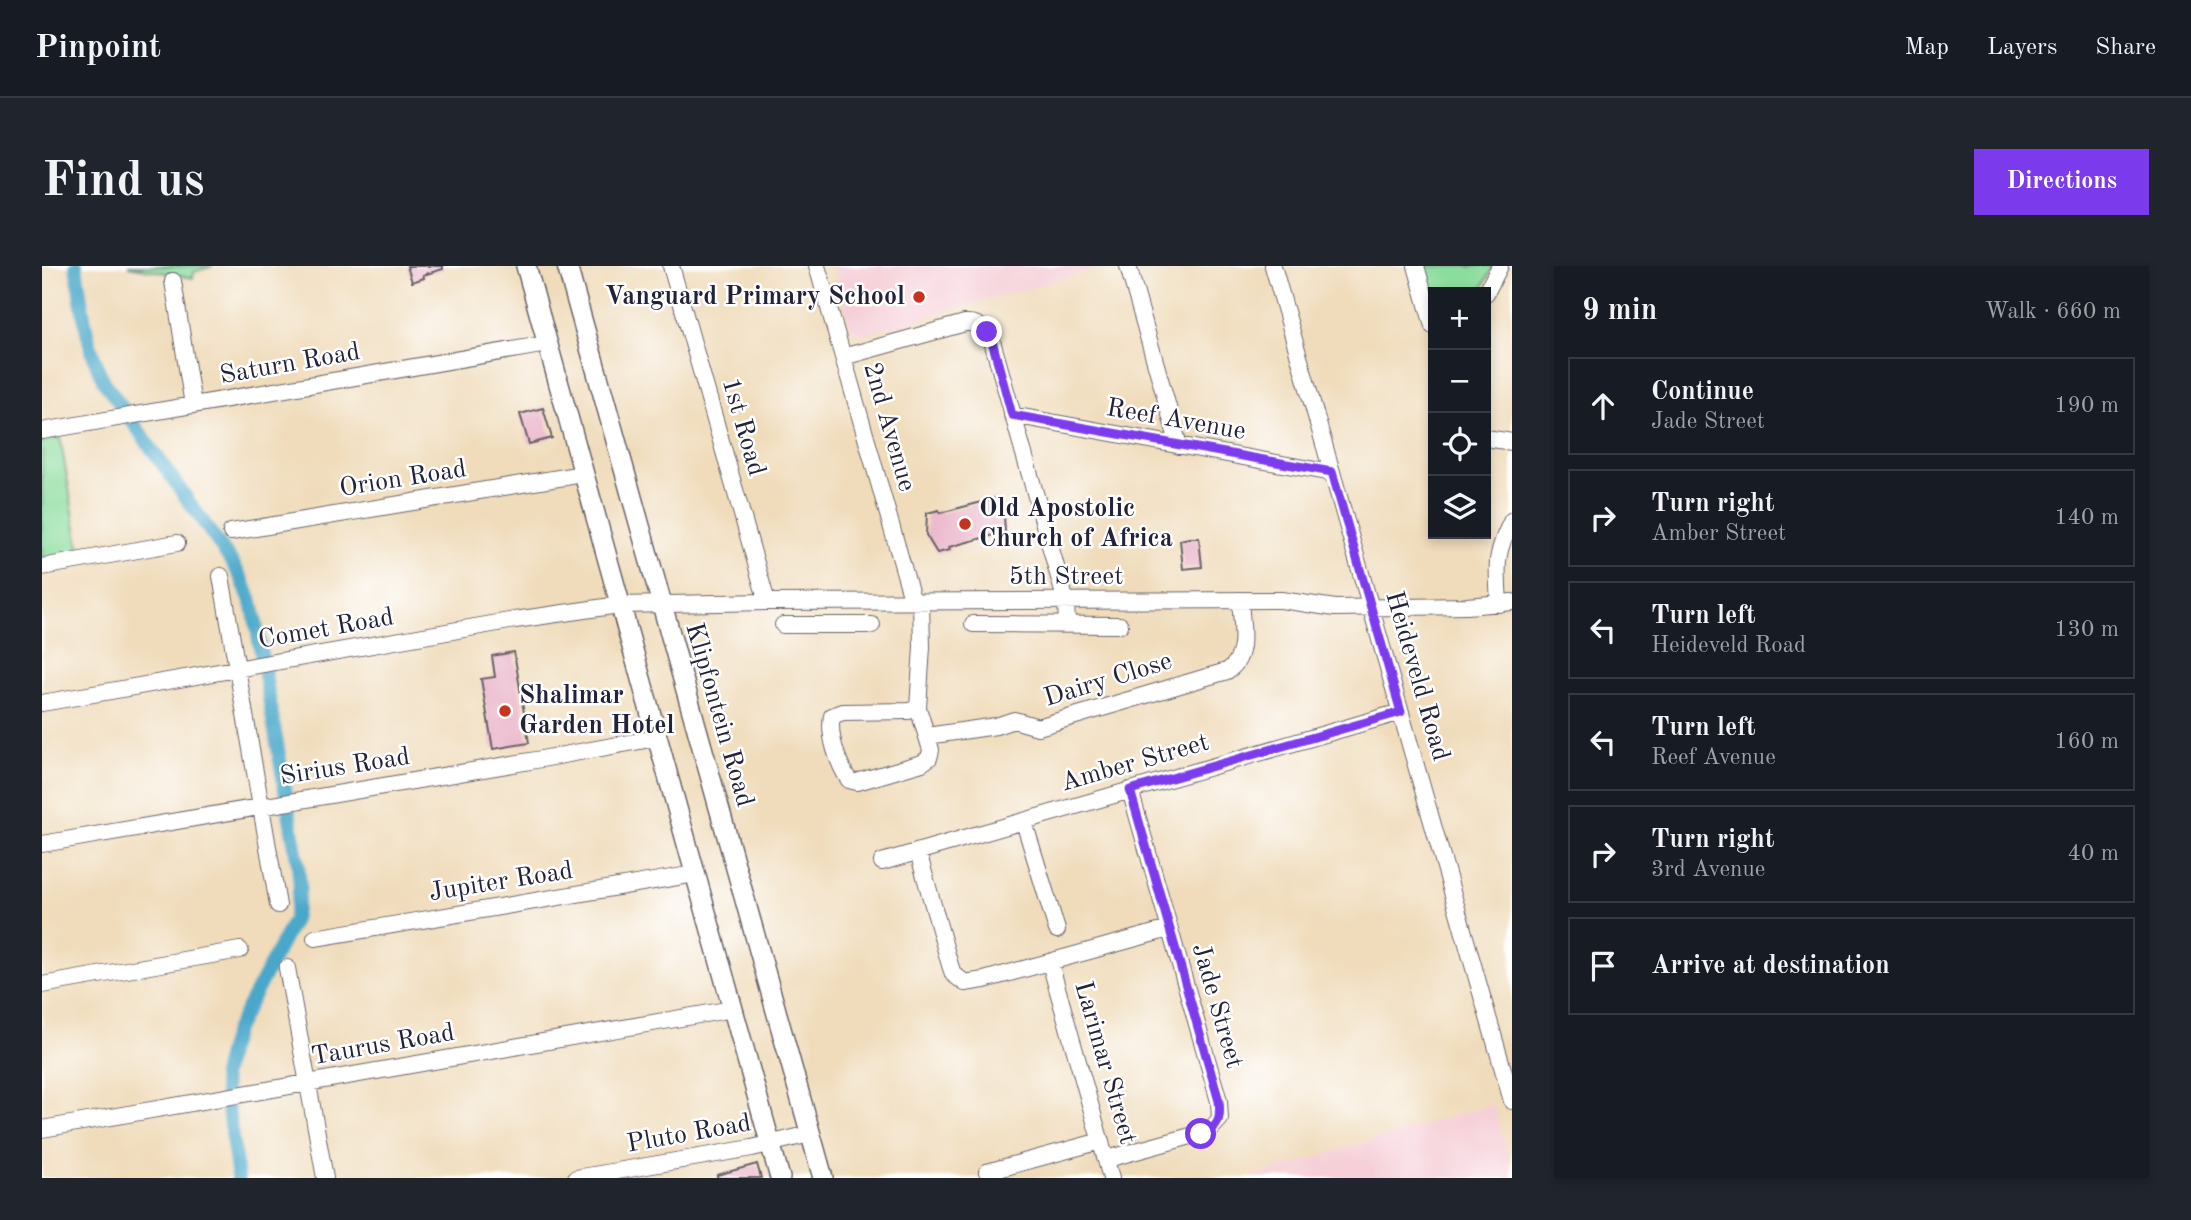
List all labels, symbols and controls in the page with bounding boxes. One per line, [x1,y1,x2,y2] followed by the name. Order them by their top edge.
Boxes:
[35,32,161,65] text: Pinpoint
[1905,36,1949,60] text: Map
[1987,36,2057,60] text: Layers
[2095,36,2156,60] text: Share
[1974,149,2149,215] button: Directions
[42,158,205,207] text: Find us
[605,284,905,310] place label: Vanguard Primary School
[1428,287,1491,539] map controls
[1428,287,1491,350] button: +
[911,289,927,305] marker: Vanguard Primary School
[1582,296,1657,326] text: 9 min
[1985,300,2121,323] text: Walk · 660 m
[971,316,1002,347] route end
[218,339,362,389] street label: Saturn Road
[1428,350,1491,413] button: −
[858,360,920,494] street label: 2nd Avenue
[717,375,769,479] street label: 1st Road
[1651,379,1754,405] text: Continue
[1584,387,1622,425] icon: ahead
[2054,394,2119,417] text: 190 m
[1104,395,1248,445] street label: Reef Avenue
[1651,410,1765,433] text: Jade Street
[1428,413,1491,476] button: locate
[338,456,468,502] street label: Orion Road
[1428,476,1491,539] button: layers
[1651,491,1774,517] text: Turn right
[979,496,1173,552] place label: Old Apostolic Church of Africa
[1584,499,1622,537] icon: right
[2054,506,2119,529] text: 140 m
[957,516,973,532] marker: Old Apostolic Church of Africa
[1651,522,1786,545] text: Amber Street
[1009,564,1123,590] street label: 5th Street
[1380,588,1454,764] street label: Heideveld Road
[1651,603,1756,629] text: Turn left
[256,604,396,654] street label: Comet Road
[1584,611,1622,649] icon: left
[2054,618,2119,641] text: 130 m
[680,620,758,810] street label: Klipfontein Road
[1651,634,1806,657] text: Heideveld Road
[1041,648,1175,712] street label: Dairy Close
[519,683,674,739] place label: Shalimar Garden Hotel
[497,703,513,719] marker: Shalimar Garden Hotel
[1651,715,1756,741] text: Turn left
[1584,723,1622,761] icon: left
[1058,729,1212,797] street label: Amber Street
[2054,730,2119,753] text: 160 m
[278,744,412,790] street label: Sirius Road
[1651,746,1776,769] text: Reef Avenue
[1651,827,1774,853] text: Turn right
[1584,835,1622,873] icon: right
[2068,842,2119,865] text: 40 m
[427,858,575,906] street label: Jupiter Road
[1651,858,1765,881] text: 3rd Avenue
[1187,941,1247,1071] street label: Jade Street
[1584,947,1622,985] icon: arrive
[1651,953,1890,979] text: Arrive at destination
[1069,979,1141,1147] street label: Larimar Street
[309,1020,457,1070] street label: Taurus Road
[625,1110,753,1158] street label: Pluto Road
[1185,1118,1216,1149] route start

